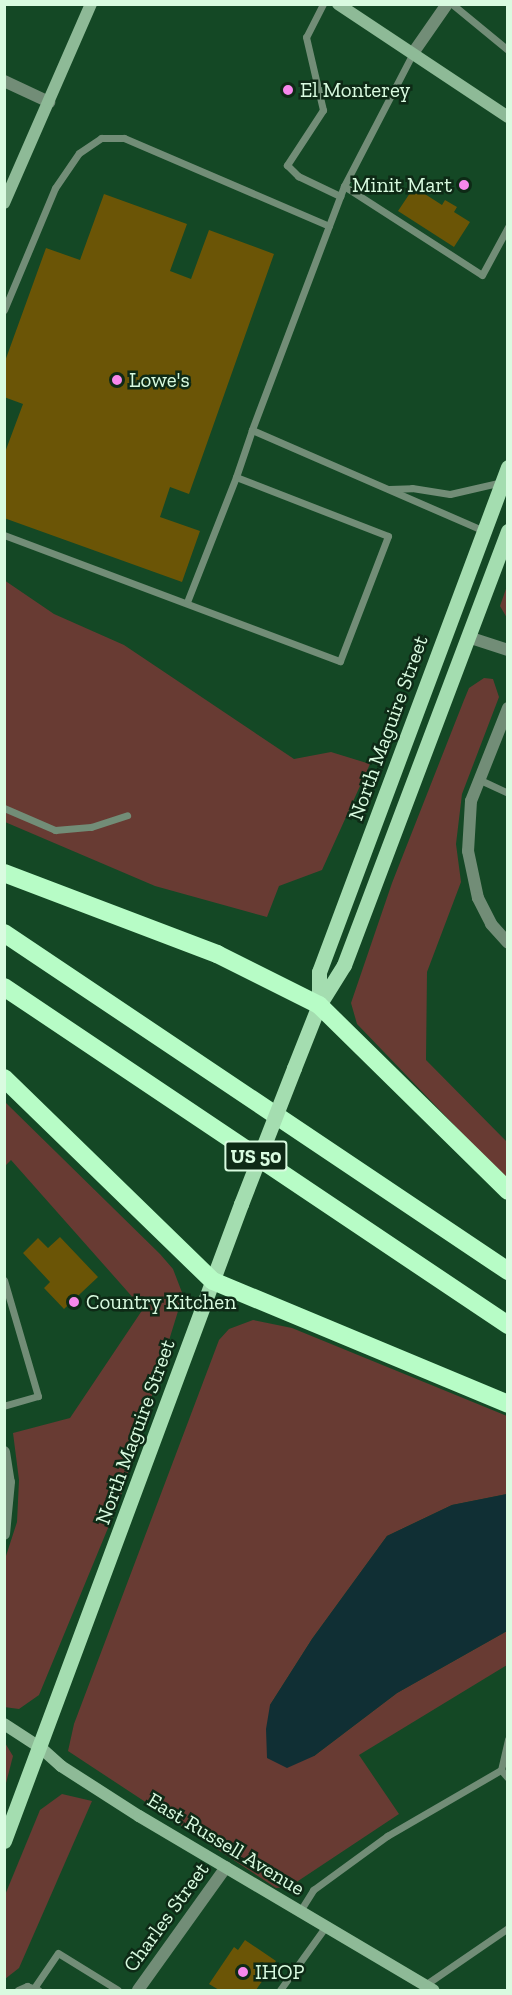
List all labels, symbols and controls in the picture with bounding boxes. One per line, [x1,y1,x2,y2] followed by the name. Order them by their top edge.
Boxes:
[300,77,410,103] place label: El Monterey
[281,83,295,97] marker: El Monterey
[352,172,452,198] place label: Minit Mart
[457,178,471,192] marker: Minit Mart
[129,367,190,393] place label: Lowe's
[110,373,124,387] marker: Lowe's
[343,632,433,824] street label: North Maguire Street
[223,1139,289,1173] road number: US 50
[86,1289,237,1315] place label: Country Kitchen
[67,1295,81,1309] marker: Country Kitchen
[90,1336,180,1528] street label: North Maguire Street
[142,1787,310,1901] street label: East Russell Avenue
[118,1857,214,1977] street label: Charles Street
[255,1959,304,1985] place label: IHOP
[236,1965,250,1979] marker: IHOP

